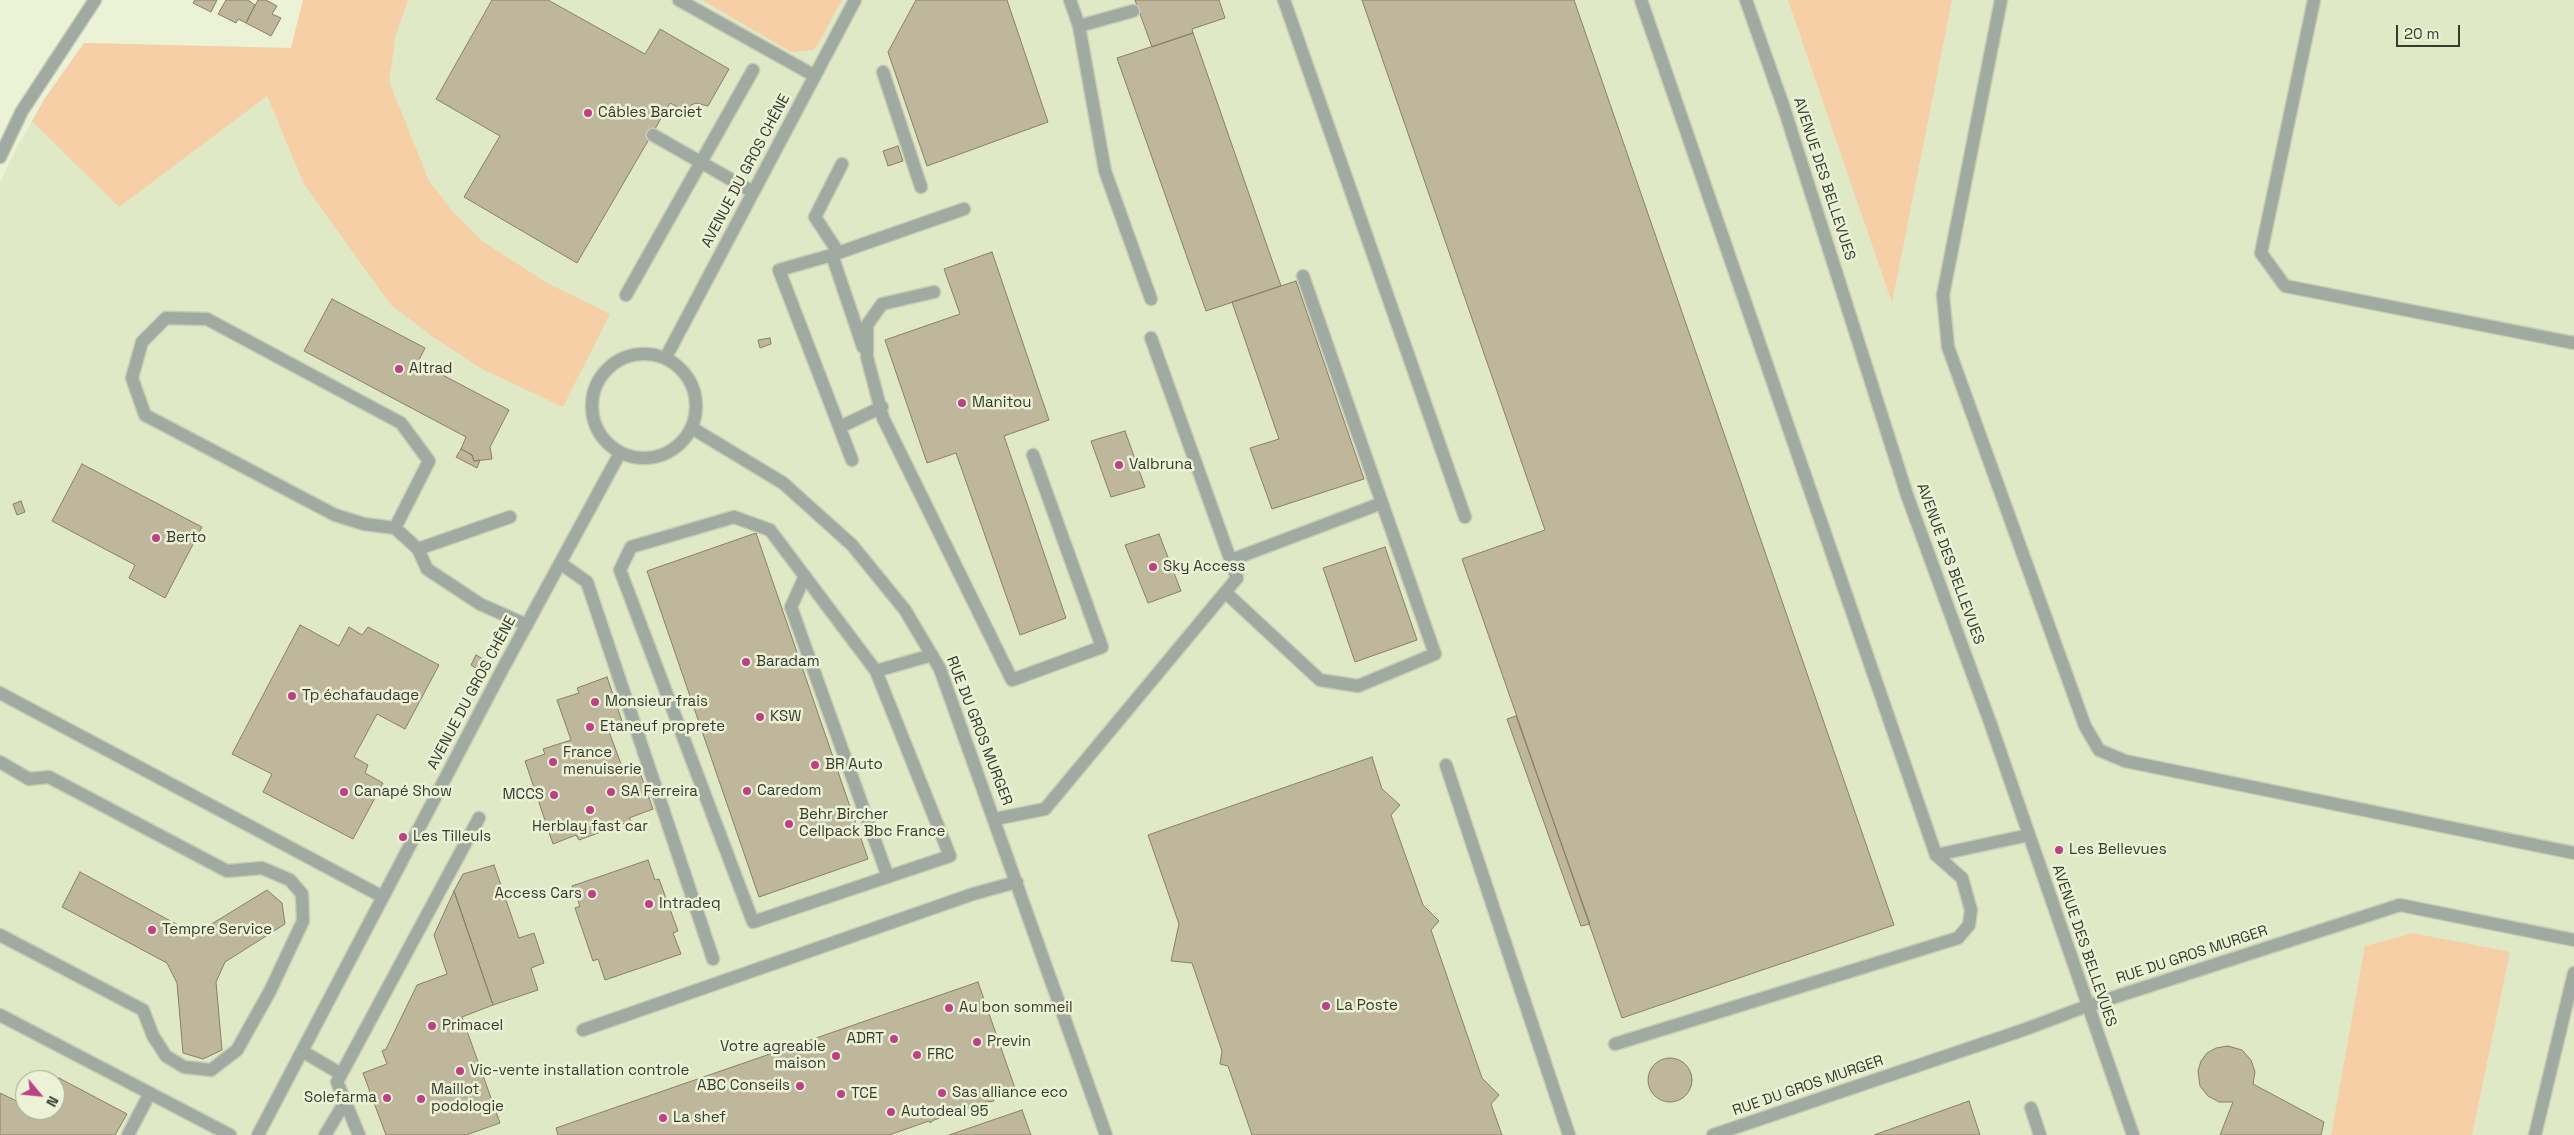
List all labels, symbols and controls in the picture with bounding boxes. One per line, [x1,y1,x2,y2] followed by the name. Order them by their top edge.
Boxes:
[2399,15,2463,47] scale bar
[2404,24,2439,43] text: 20 m
[698,91,794,251] street label: AVENUE DU GROS CHÊNE
[1789,95,1859,263] street label: AVENUE DES BELLEVUES
[598,104,702,122] place label: Câbles Barciet
[582,107,594,119] marker: Câbles Barciet
[409,360,453,378] place label: Altrad
[393,363,405,375] marker: Altrad
[972,394,1032,412] place label: Manitou
[956,397,968,409] marker: Manitou
[1129,456,1192,474] place label: Valbruna
[1113,459,1125,471] marker: Valbruna
[1912,481,1988,647] street label: AVENUE DES BELLEVUES
[166,529,206,547] place label: Berto
[150,532,162,544] marker: Berto
[1163,558,1245,576] place label: Sky Access
[1147,561,1159,573] marker: Sky Access
[424,613,520,773] street label: AVENUE DU GROS CHÊNE
[756,653,820,671] place label: Baradam
[942,654,1016,808] street label: RUE DU GROS MURGER
[740,656,752,668] marker: Baradam
[302,687,419,705] place label: Tp échafaudage
[286,690,298,702] marker: Tp échafaudage
[605,693,708,711] place label: Monsieur frais
[589,696,601,708] marker: Monsieur frais
[770,708,801,726] place label: KSW
[754,711,766,723] marker: KSW
[600,718,725,736] place label: Etaneuf proprete
[584,721,596,733] marker: Etaneuf proprete
[563,744,642,779] place label: France menuiserie
[547,756,559,768] marker: France menuiserie
[825,756,883,774] place label: BR Auto
[809,759,821,771] marker: BR Auto
[757,782,821,800] place label: Caredom
[354,783,452,801] place label: Canapé Show
[621,783,698,801] place label: SA Ferreira
[741,785,753,797] marker: Caredom
[338,786,350,798] marker: Canapé Show
[503,786,544,804] place label: MCCS
[605,786,617,798] marker: SA Ferreira
[548,789,560,801] marker: MCCS
[584,804,596,816] marker: Herblay fast car
[799,806,945,841] place label: Behr Bircher Cellpack Bbc France
[532,818,648,836] place label: Herblay fast car
[783,818,795,830] marker: Behr Bircher Cellpack Bbc France
[413,828,491,846] place label: Les Tilleuls
[397,831,409,843] marker: Les Tilleuls
[2069,841,2167,859] place label: Les Bellevues
[2053,844,2065,856] marker: Les Bellevues
[2048,863,2120,1029] street label: AVENUE DES BELLEVUES
[494,885,582,903] place label: Access Cars
[586,888,598,900] marker: Access Cars
[659,895,721,913] place label: Intradeq
[643,898,655,910] marker: Intradeq
[162,921,272,939] place label: Tempre Service
[2114,922,2270,988] street label: RUE DU GROS MURGER
[146,924,158,936] marker: Tempre Service
[1336,997,1398,1015] place label: La Poste
[959,999,1073,1017] place label: Au bon sommeil
[1320,1000,1332,1012] marker: La Poste
[943,1002,955,1014] marker: Au bon sommeil
[442,1017,503,1035] place label: Primacel
[426,1020,438,1032] marker: Primacel
[846,1030,884,1048] place label: ADRT
[888,1033,900,1045] marker: ADRT
[987,1033,1031,1051] place label: Previn
[971,1036,983,1048] marker: Previn
[720,1038,826,1073] place label: Votre agreable maison
[927,1046,954,1064] place label: FRC
[911,1049,923,1061] marker: FRC
[830,1050,842,1062] marker: Votre agreable maison
[1730,1052,1886,1120] street label: RUE DU GROS MURGER
[470,1062,689,1080] place label: Vic-vente installation controle
[454,1065,466,1077] marker: Vic-vente installation controle
[15,1070,65,1120] north arrow
[697,1077,790,1095] place label: ABC Conseils
[794,1080,806,1092] marker: ABC Conseils
[431,1081,504,1116] place label: Maillot podologie
[952,1084,1068,1102] place label: Sas alliance eco
[851,1085,877,1103] place label: TCE
[936,1087,948,1099] marker: Sas alliance eco
[835,1088,847,1100] marker: TCE
[304,1089,377,1107] place label: Solefarma
[381,1092,393,1104] marker: Solefarma
[42,1093,63,1110] text: N
[415,1093,427,1105] marker: Maillot podologie
[901,1103,988,1121] place label: Autodeal 95
[885,1106,897,1118] marker: Autodeal 95
[673,1109,726,1127] place label: La shef
[657,1112,669,1124] marker: La shef

